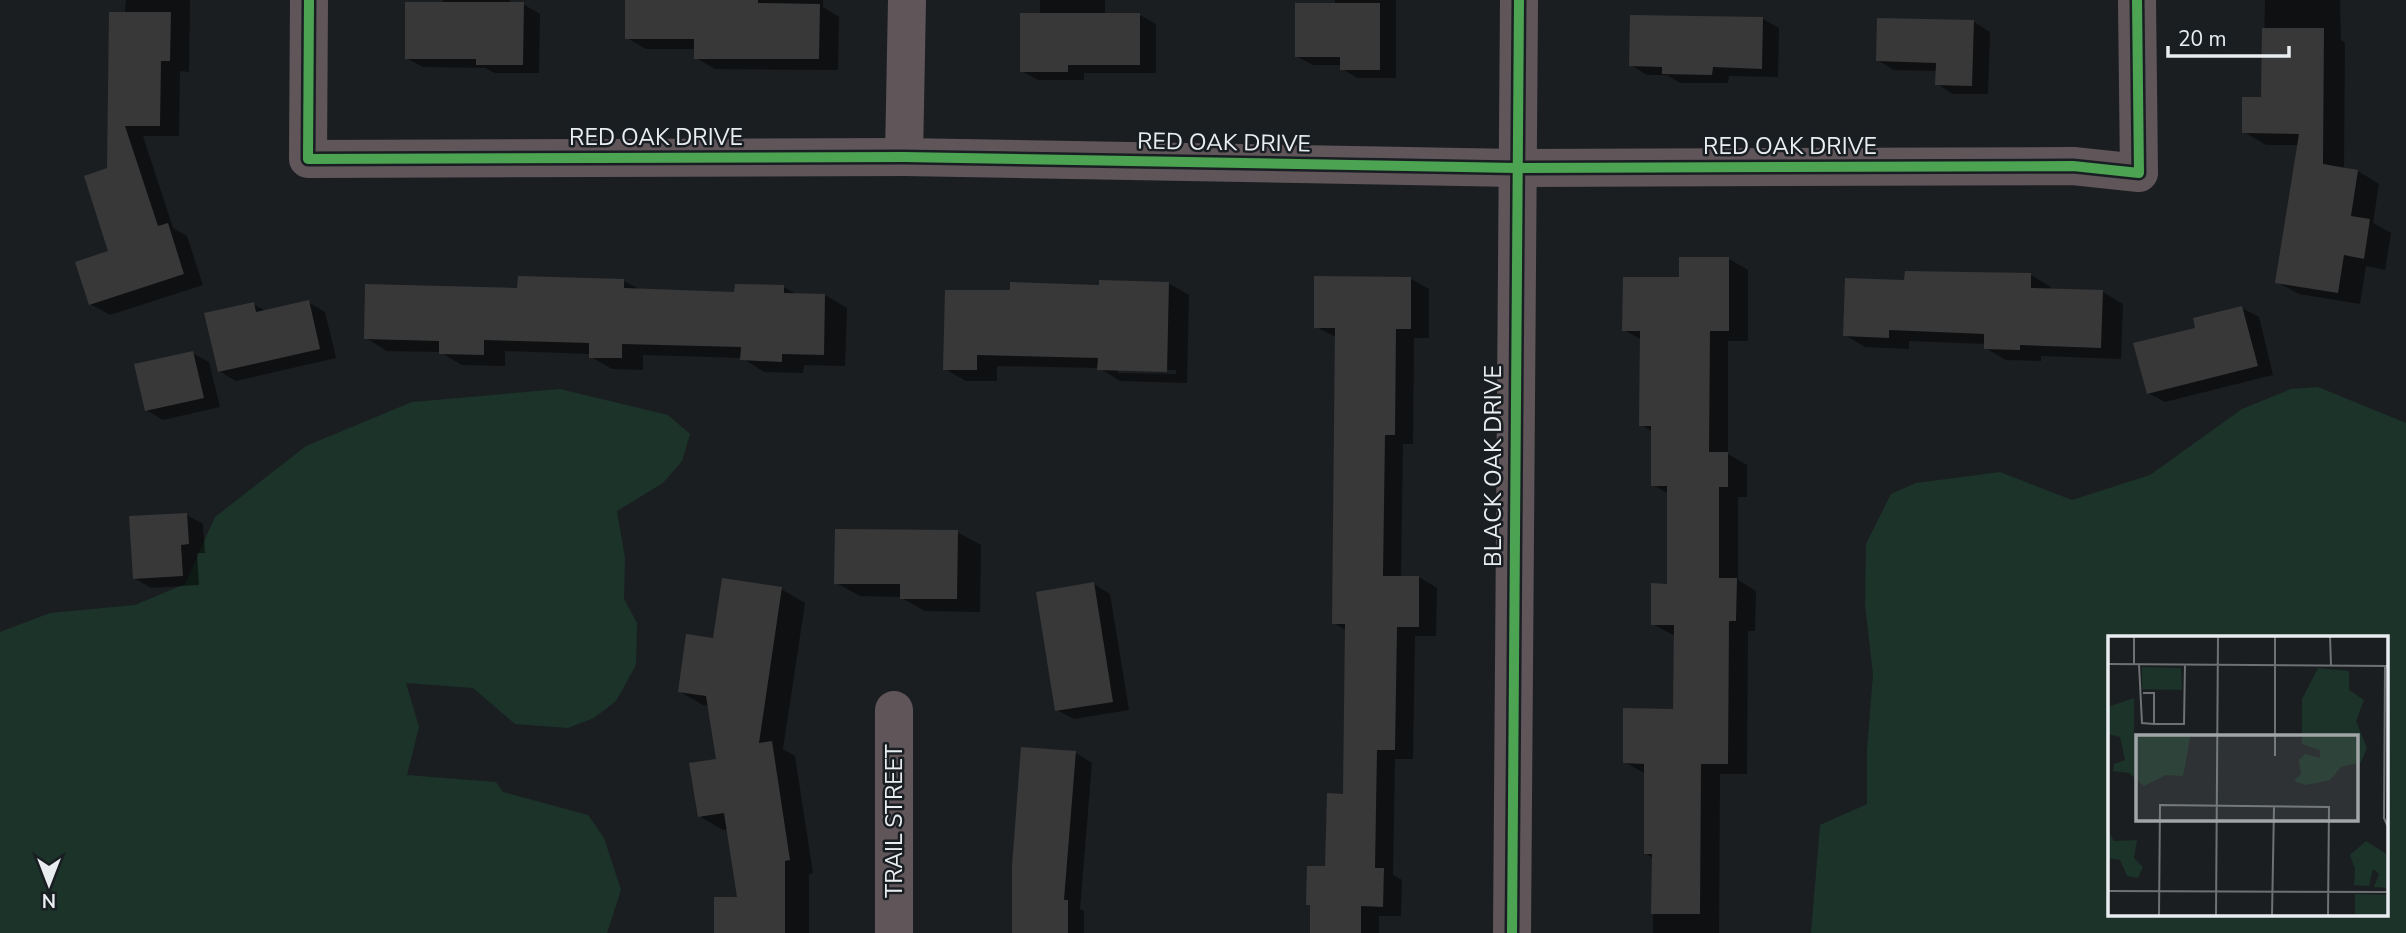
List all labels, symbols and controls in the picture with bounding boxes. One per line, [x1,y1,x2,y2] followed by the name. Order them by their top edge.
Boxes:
[2168,14,2289,58] scale bar
[2178,25,2227,53] text: 20 m
[569,122,743,153] street label: RED OAK DRIVE
[1137,125,1311,160] street label: RED OAK DRIVE
[1703,131,1877,162] street label: RED OAK DRIVE
[1478,365,1509,567] street label: BLACK OAK DRIVE
[2108,636,2388,916] inset map
[879,744,910,898] street label: TRAIL STREET
[14,849,84,919] north arrow
[42,887,56,913] text: N

